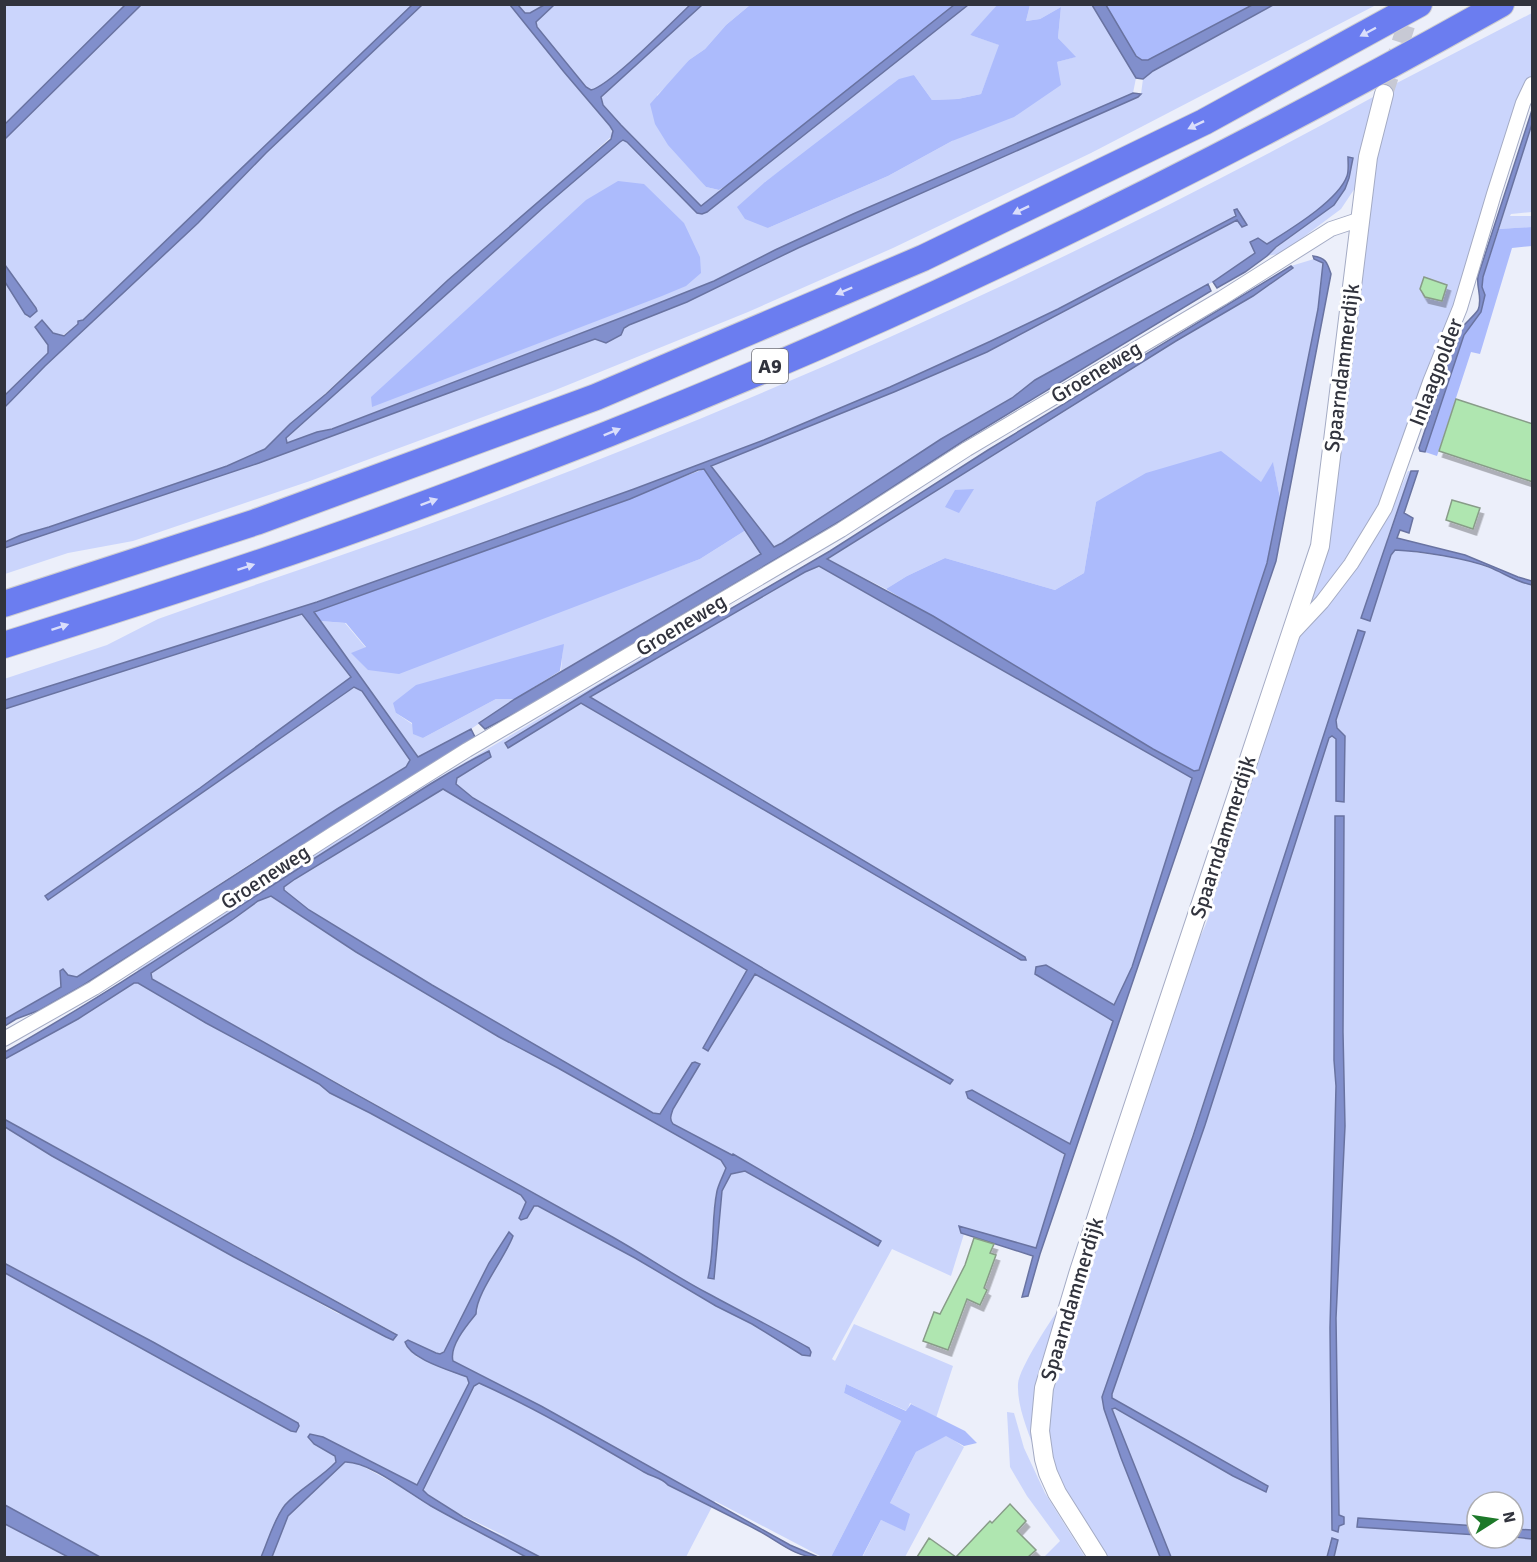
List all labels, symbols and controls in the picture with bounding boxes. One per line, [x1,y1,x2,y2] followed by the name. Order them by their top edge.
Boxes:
[1359,27,1376,37] one-way arrow
[1188,121,1205,130] one-way arrow
[1012,205,1030,215] one-way arrow
[1319,282,1365,454] street label: Spaarndammerdijk
[835,287,852,296] one-way arrow
[1404,314,1469,430] street label: Inlaagpolder
[1046,335,1146,409] street label: Groeneweg
[752,349,788,383] road number: A9
[603,427,621,437] one-way arrow
[420,496,438,506] one-way arrow
[237,562,255,571] one-way arrow
[631,588,731,662] street label: Groeneweg
[51,622,69,631] one-way arrow
[1184,752,1262,922] street label: Spaarndammerdijk
[216,839,314,915] street label: Groeneweg
[1035,1214,1109,1384] street label: Spaarndammerdijk
[1465,1490,1525,1550] north arrow
[1498,1510,1520,1525] text: N

